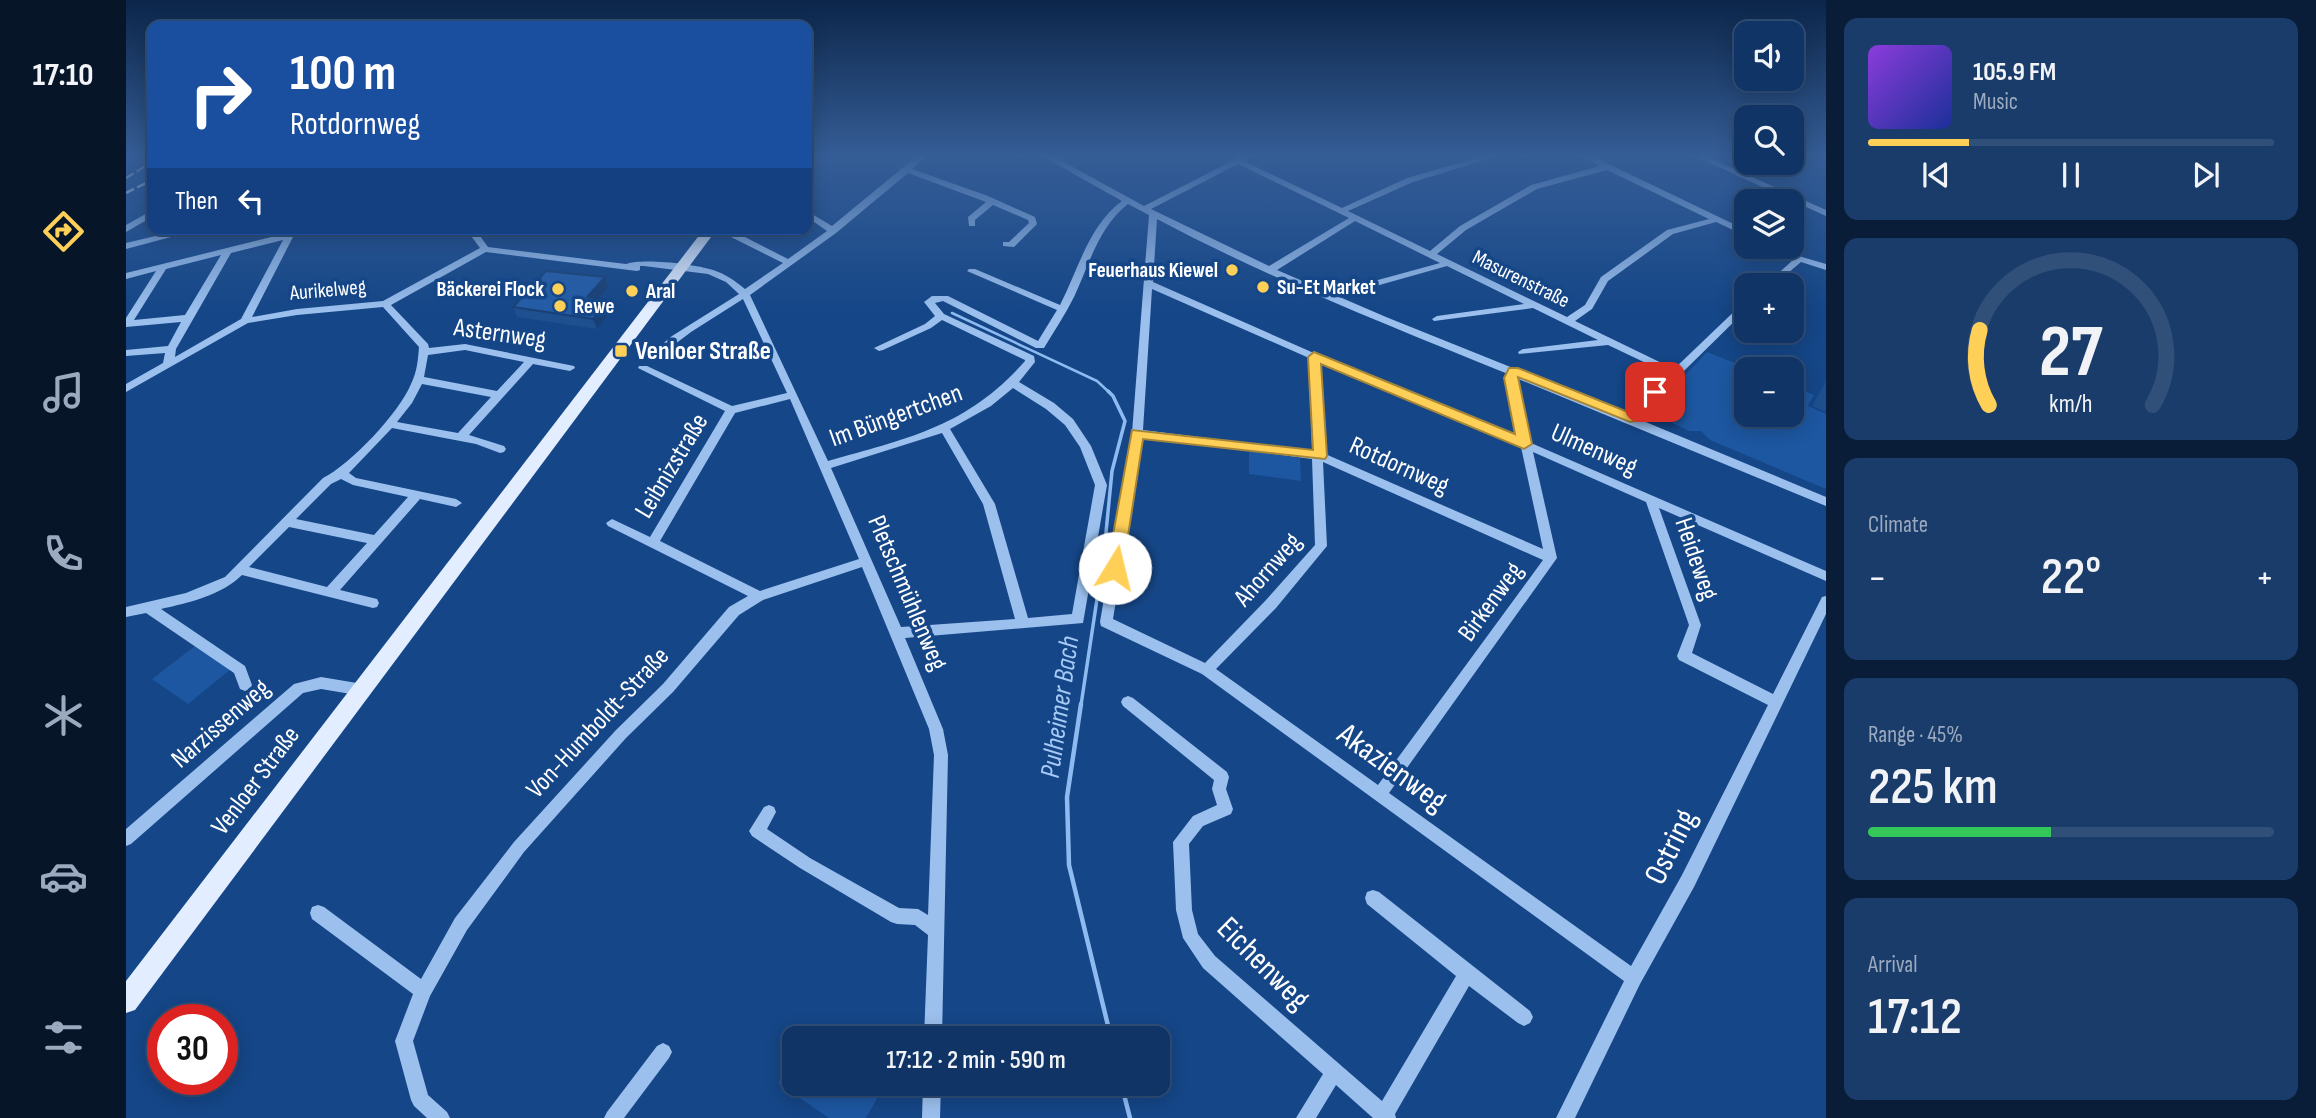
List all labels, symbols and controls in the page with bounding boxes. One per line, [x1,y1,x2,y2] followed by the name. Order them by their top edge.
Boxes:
[1734,21,1804,427] map controls
[1734,21,1804,91] button: sound
[290,45,396,104] text: 100 m
[175,49,266,140] icon: right
[32,56,94,95] text: 17:10
[1973,57,2056,88] text: 105.9 FM
[1973,88,2018,116] text: Music
[290,105,420,144] text: Rotdornweg
[1734,105,1804,175] button: search
[1917,156,1955,194] icon: previous
[2052,156,2090,194] icon: pause
[2187,156,2225,194] icon: next
[232,182,270,220] icon: left
[175,186,218,217] text: Then
[1734,189,1804,259] button: layers
[39,207,88,256] icon: directions
[1468,245,1574,313] street label: Masurenstraße
[1088,258,1218,283] place label: Feuerhaus Kiewel
[1224,262,1240,278] marker: Feuerhaus Kiewel
[1734,273,1804,343] button: +
[288,274,367,306] street label: Aurikelweg
[1277,275,1376,300] place label: Su-Et Market
[437,277,544,302] place label: Bäckerei Flock
[645,279,675,304] place label: Aral
[1255,279,1271,295] marker: Su-Et Market
[550,281,566,297] marker: Bäckerei Flock
[624,283,640,299] marker: Aral
[574,294,615,319] place label: Rewe
[552,298,568,314] marker: Rewe
[2039,309,2103,397] text: 27
[451,312,548,356] street label: Asternweg
[635,336,771,367] place label: Venloer Straße
[613,343,629,359] marker: Venloer Straße
[1734,357,1804,427] button: −
[1625,362,1685,422] pin
[39,368,88,417] icon: music
[1636,373,1674,411] icon: arrive
[825,378,967,454] street label: Im Büngertchen
[2049,389,2093,420] text: km/h
[629,408,715,524] street label: Leibnizstraße
[1546,417,1642,483] street label: Ulmenweg
[1344,430,1454,502] street label: Rotdornweg
[860,511,954,675] street label: Pletschmühlenweg
[1868,511,1928,539] text: Climate
[1668,514,1724,604] street label: Heideweg
[1227,527,1308,614] street label: Ahornweg
[39,529,88,578] icon: phone
[1078,531,1152,605] position arrow
[2041,546,2101,609] text: 22°
[1452,556,1530,648] street label: Birkenweg
[1868,556,1887,601] text: −
[2255,556,2274,601] text: +
[1034,634,1086,780] water label: Pulheimer Bach
[520,641,676,805] street label: Von-Humboldt-Straße
[165,673,277,775] street label: Narzissenweg
[39,691,88,740] icon: climate
[1329,715,1454,821] street label: Akazienweg
[205,721,307,841] street label: Venloer Straße
[1868,721,1963,749] text: Range · 45%
[1868,756,1998,819] text: 225 km
[1636,803,1706,891] street label: Ostring
[39,852,88,901] icon: car
[1208,909,1318,1019] street label: Eichenweg
[1868,951,1917,979] text: Arrival
[1868,986,1962,1049] text: 17:12
[147,1004,238,1095] speed limit sign: 30
[39,1013,88,1062] icon: filters
[886,1045,1066,1076] text: 17:12 · 2 min · 590 m

